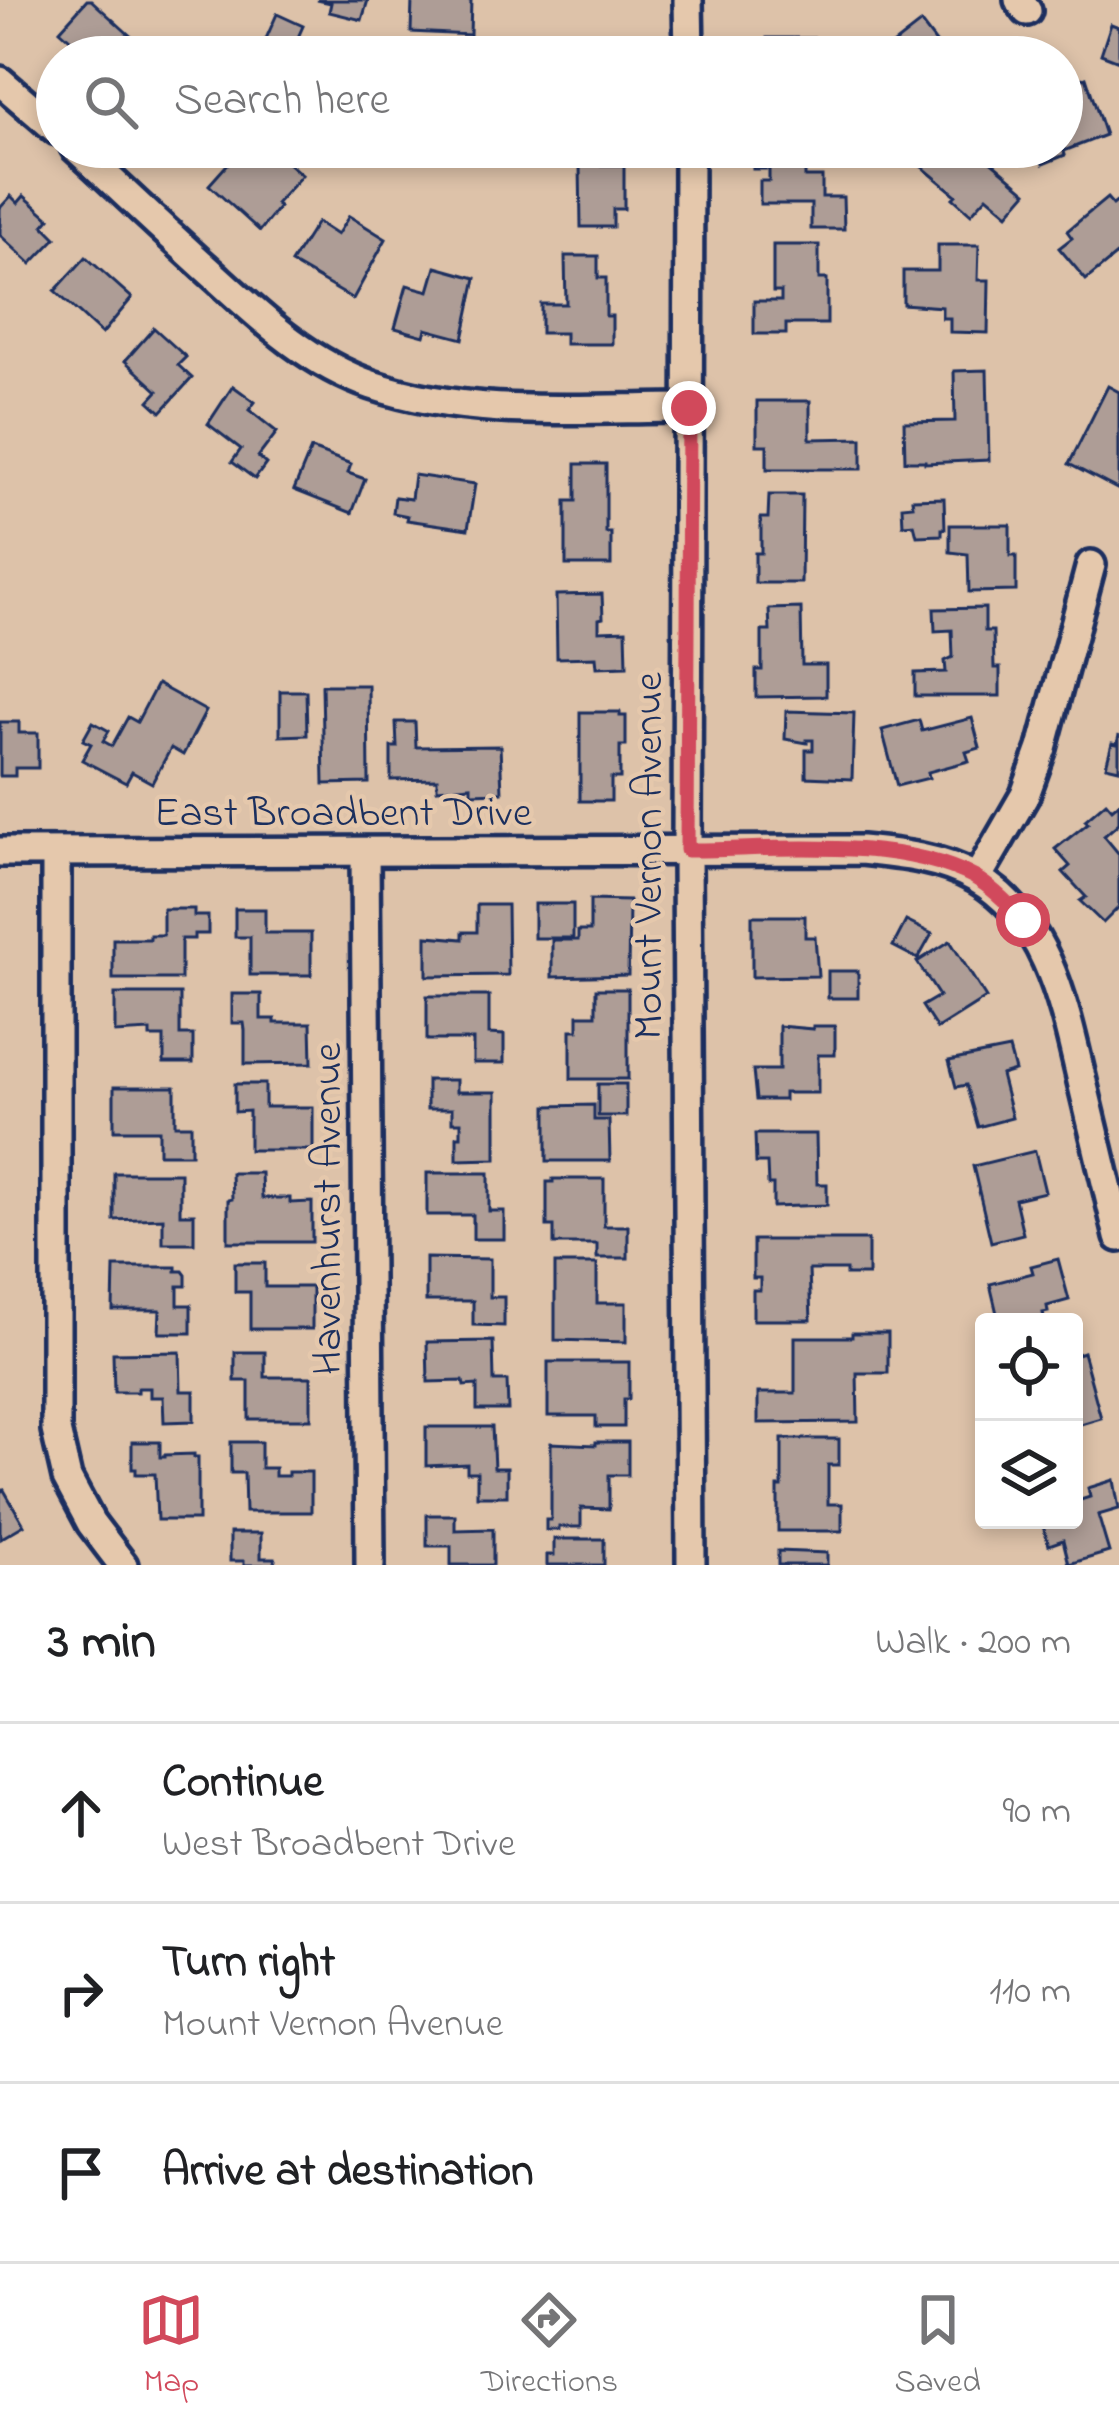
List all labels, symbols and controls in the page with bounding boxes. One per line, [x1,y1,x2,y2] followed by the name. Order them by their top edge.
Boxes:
[36,36,1083,168] search box
[78,69,144,135] icon: search
[174,69,390,135] text: Search here
[662,381,716,435] route end
[620,672,681,1040] street label: Mount Vernon Avenue
[154,784,532,845] street label: East Broadbent Drive
[996,893,1050,947] route start
[299,1043,360,1375] street label: Havenhurst Avenue
[975,1313,1083,1529] map controls
[975,1313,1083,1421] button: locate
[975,1421,1083,1529] button: layers
[48,1606,156,1681] text: 3 min
[875,1615,1071,1672] text: Walk · 200 m
[162,1751,323,1817] text: Continue
[48,1780,114,1846] icon: ahead
[1002,1784,1071,1841] text: 90 m
[162,1817,516,1874] text: West Broadbent Drive
[162,1931,335,1997] text: Turn right
[48,1960,114,2026] icon: right
[989,1964,1071,2021] text: 110 m
[162,1997,503,2054] text: Mount Vernon Avenue
[48,2140,114,2206] icon: arrive
[162,2140,533,2206] text: Arrive at destination
[138,2287,204,2407] tab: Map
[481,2287,618,2407] tab: Directions
[895,2287,981,2407] tab: Saved

